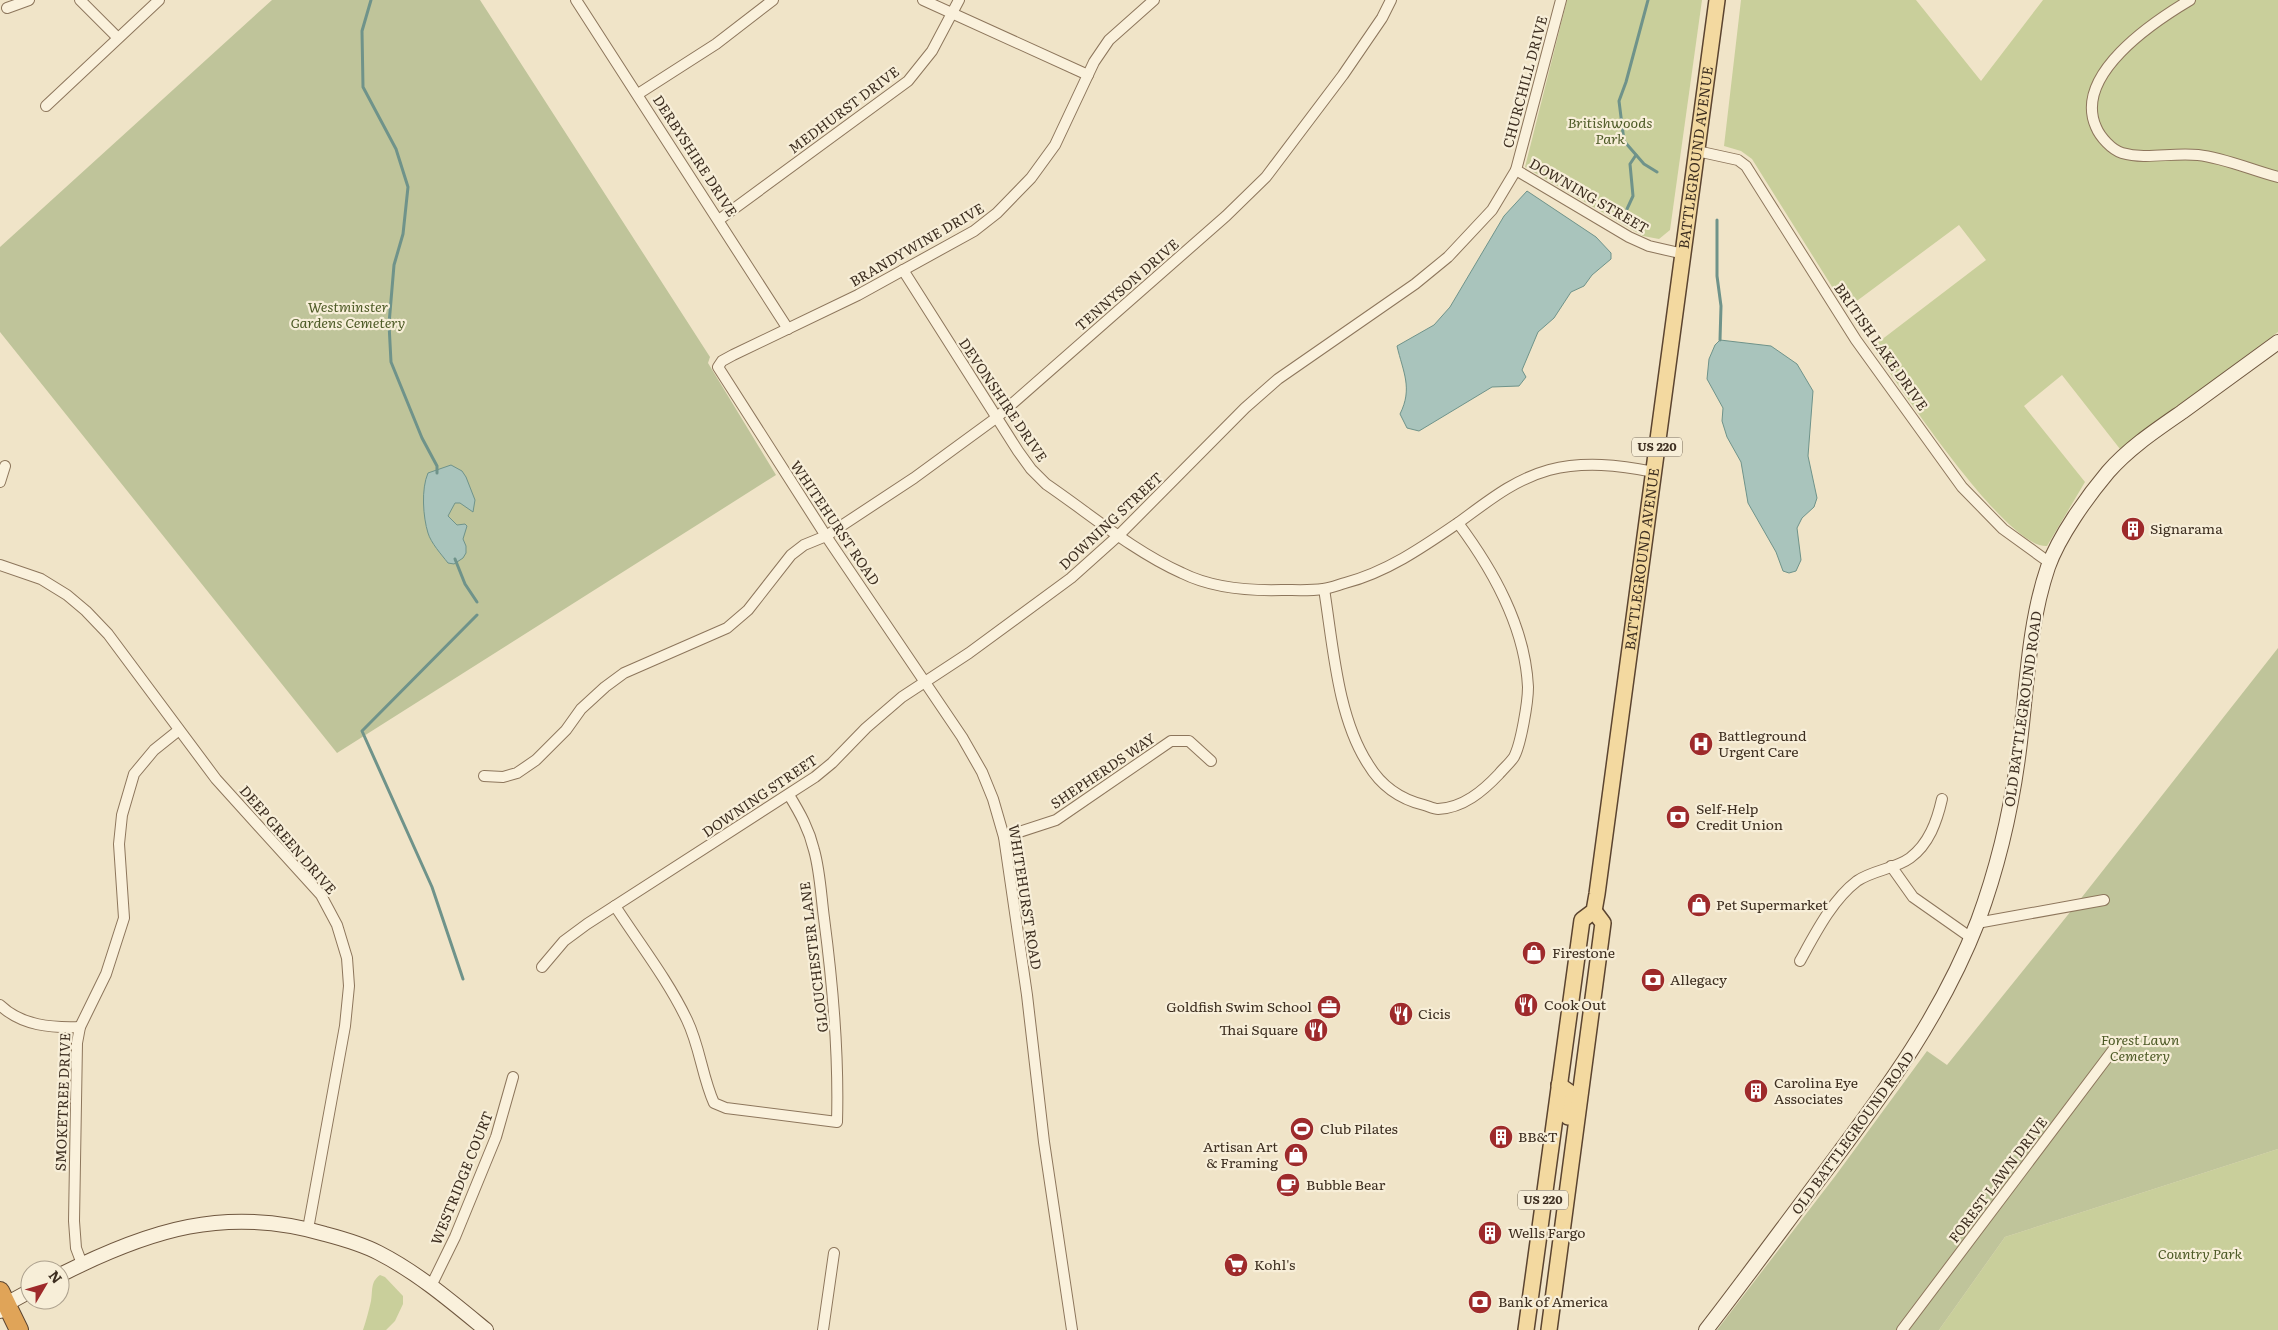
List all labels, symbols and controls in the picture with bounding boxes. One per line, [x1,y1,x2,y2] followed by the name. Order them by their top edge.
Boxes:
[1497,13,1551,150] street label: CHURCHILL DRIVE
[784,61,903,157] street label: MEDHURST DRIVE
[1673,65,1717,250] street label: BATTLEGROUND AVENUE
[649,91,743,220] street label: DERBYSHIRE DRIVE
[1568,112,1652,148] park label: Britishwoods Park
[1526,153,1653,238] street label: DOWNING STREET
[846,198,987,291] street label: BRANDYWINE DRIVE
[1070,234,1183,335] street label: TENNYSON DRIVE
[1830,279,1933,414] street label: BRITISH LAKE DRIVE
[291,296,405,332] park label: Westminster Gardens Cemetery
[955,334,1053,465] street label: DEVONSHIRE DRIVE
[1632,438,1682,457] road number: US 220
[786,456,885,589] street label: WHITEHURST ROAD
[1619,466,1663,651] street label: BATTLEGROUND AVENUE
[1054,467,1166,574] street label: DOWNING STREET
[2120,516,2146,542] building icon: Signarama
[2150,518,2223,538] place label: Signarama
[1998,609,2046,808] street label: OLD BATTLEGROUND ROAD
[1718,725,1807,761] place label: Battleground Urgent Care
[1046,728,1159,813] street label: SHEPHERDS WAY
[1688,731,1714,757] hospital icon: Battleground Urgent Care
[698,749,821,841] street label: DOWNING STREET
[236,780,342,898] street label: DEEP GREEN DRIVE
[1696,798,1783,834] place label: Self-Help Credit Union
[1665,804,1691,830] bank icon: Self-Help Credit Union
[1005,823,1047,971] street label: WHITEHURST ROAD
[794,881,832,1034] street label: GLOUCHESTER LANE
[1686,892,1712,918] shop icon: Pet Supermarket
[1716,894,1828,914] place label: Pet Supermarket
[1521,940,1547,966] shop icon: Firestone
[1552,942,1615,962] place label: Firestone
[1640,967,1666,993] bank icon: Allegacy
[1670,969,1728,989] place label: Allegacy
[1513,992,1539,1018] restaurant icon: Cook Out
[1316,994,1342,1020] office icon: Goldfish Swim School
[1544,994,1606,1014] place label: Cook Out
[1166,996,1312,1016] place label: Goldfish Swim School
[1388,1001,1414,1027] restaurant icon: Cicis
[1418,1003,1450,1023] place label: Cicis
[1303,1017,1329,1043] restaurant icon: Thai Square
[1219,1019,1298,1039] place label: Thai Square
[2101,1029,2180,1065] park label: Forest Lawn Cemetery
[50,1032,74,1172] street label: SMOKETREE DRIVE
[1786,1046,1918,1218] street label: OLD BATTLEGROUND ROAD
[1774,1072,1858,1108] place label: Carolina Eye Associates
[1743,1078,1769,1104] building icon: Carolina Eye Associates
[425,1108,497,1247] street label: WESTRIDGE COURT
[1943,1112,2051,1247] street label: FOREST LAWN DRIVE
[1289,1116,1315,1142] sports icon: Club Pilates
[1320,1118,1398,1138] place label: Club Pilates
[1488,1124,1514,1150] building icon: BB&T
[1518,1126,1558,1146] place label: BB&T
[1203,1136,1278,1172] place label: Artisan Art & Framing
[1283,1142,1309,1168] shop icon: Artisan Art & Framing
[1275,1172,1301,1198] cafe icon: Bubble Bear
[1306,1174,1386,1194] place label: Bubble Bear
[1518,1190,1568,1210] road number: US 220
[1477,1220,1503,1246] building icon: Wells Fargo
[1508,1222,1585,1242] place label: Wells Fargo
[2158,1243,2243,1263] park label: Country Park
[1223,1252,1249,1278] supermarket icon: Kohl's
[1254,1254,1295,1274] place label: Kohl's
[20,1260,70,1310] north arrow
[45,1266,68,1287] text: N
[1467,1289,1493,1315] bank icon: Bank of America
[1498,1291,1609,1311] place label: Bank of America

